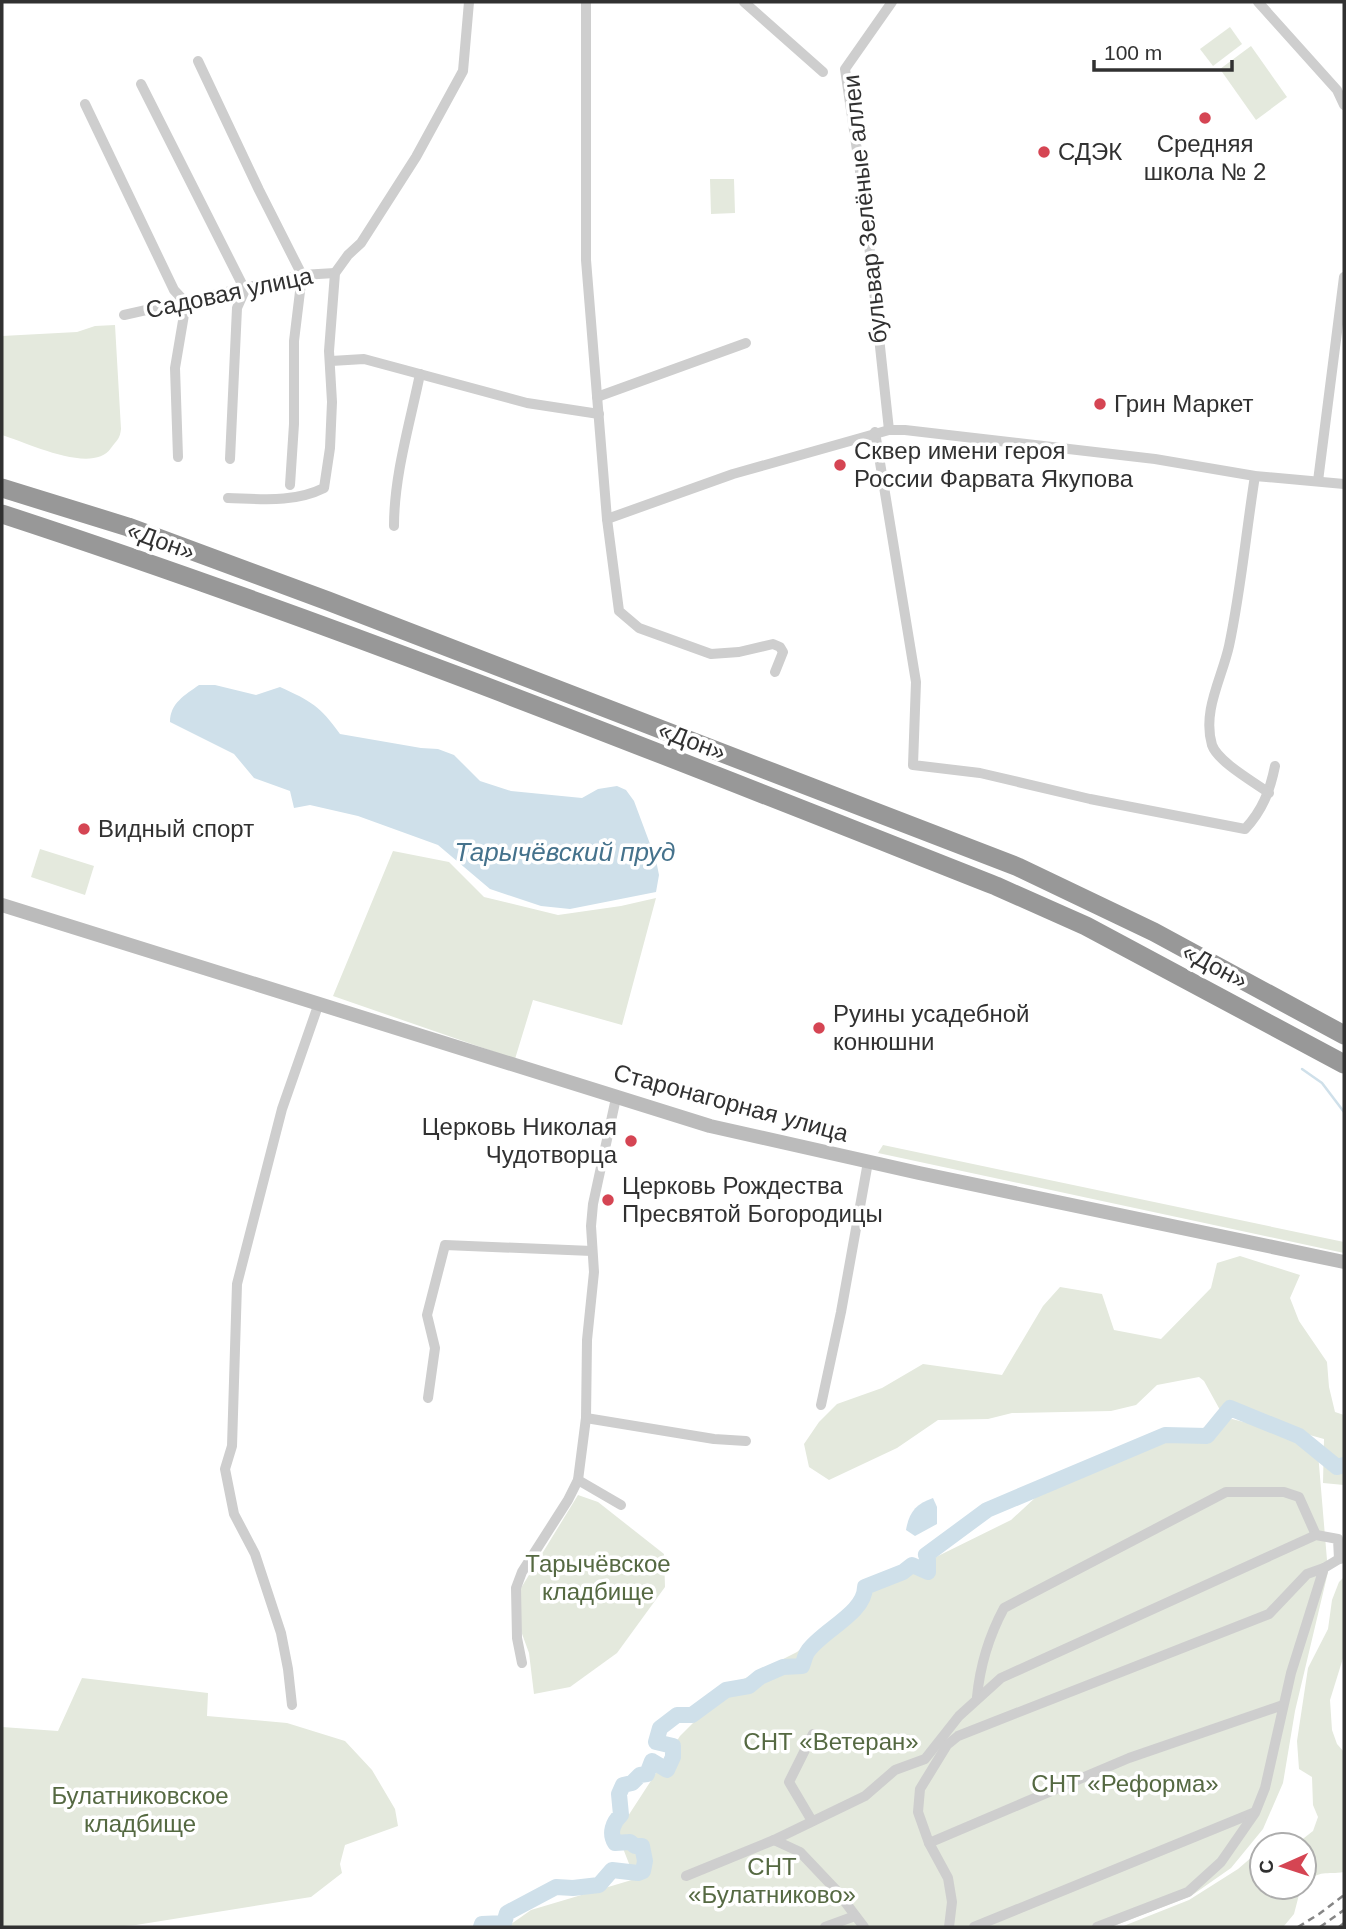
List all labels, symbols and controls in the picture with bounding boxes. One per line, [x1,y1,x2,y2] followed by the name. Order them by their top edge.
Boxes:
[1094,28,1232,72] scale bar
[1104,41,1162,64] text: 100 m
[837,73,892,345] street label: бульвар Зелёные аллеи
[1197,110,1213,126] marker: Средняя школа № 2
[1144,130,1266,185] place label: Средняя школа № 2
[1058,138,1122,165] place label: СДЭК
[1036,144,1052,160] marker: СДЭК
[143,262,315,323] street label: Садовая улица
[1114,390,1254,417] place label: Грин Маркет
[1092,396,1108,412] marker: Грин Маркет
[854,437,1134,492] place label: Сквер имени героя России Фарвата Якупова
[832,457,848,473] marker: Сквер имени героя России Фарвата Якупова
[124,516,199,565] street label: «Дон»
[655,715,730,766] street label: «Дон»
[98,815,254,842] place label: Видный спорт
[76,821,92,837] marker: Видный спорт
[455,837,675,867] water label: Тарычёвский пруд
[1178,937,1252,994] street label: «Дон»
[833,1000,1030,1055] place label: Руины усадебной конюшни
[811,1020,827,1036] marker: Руины усадебной конюшни
[611,1058,852,1147] street label: Старонагорная улица
[422,1113,618,1168] place label: Церковь Николая Чудотворца
[623,1133,639,1149] marker: Церковь Николая Чудотворца
[622,1172,883,1227] place label: Церковь Рождества Пресвятой Богородицы
[600,1192,616,1208] marker: Церковь Рождества Пресвятой Богородицы
[525,1550,671,1605] park label: Тарычёвское кладбище
[743,1728,919,1755] park label: СНТ «Ветеран»
[1031,1770,1219,1797] park label: СНТ «Реформа»
[51,1782,229,1837] park label: Булатниковское кладбище
[1248,1831,1318,1901] north arrow
[688,1853,856,1908] park label: СНТ «Булатниково»
[1256,1859,1277,1874] text: С

